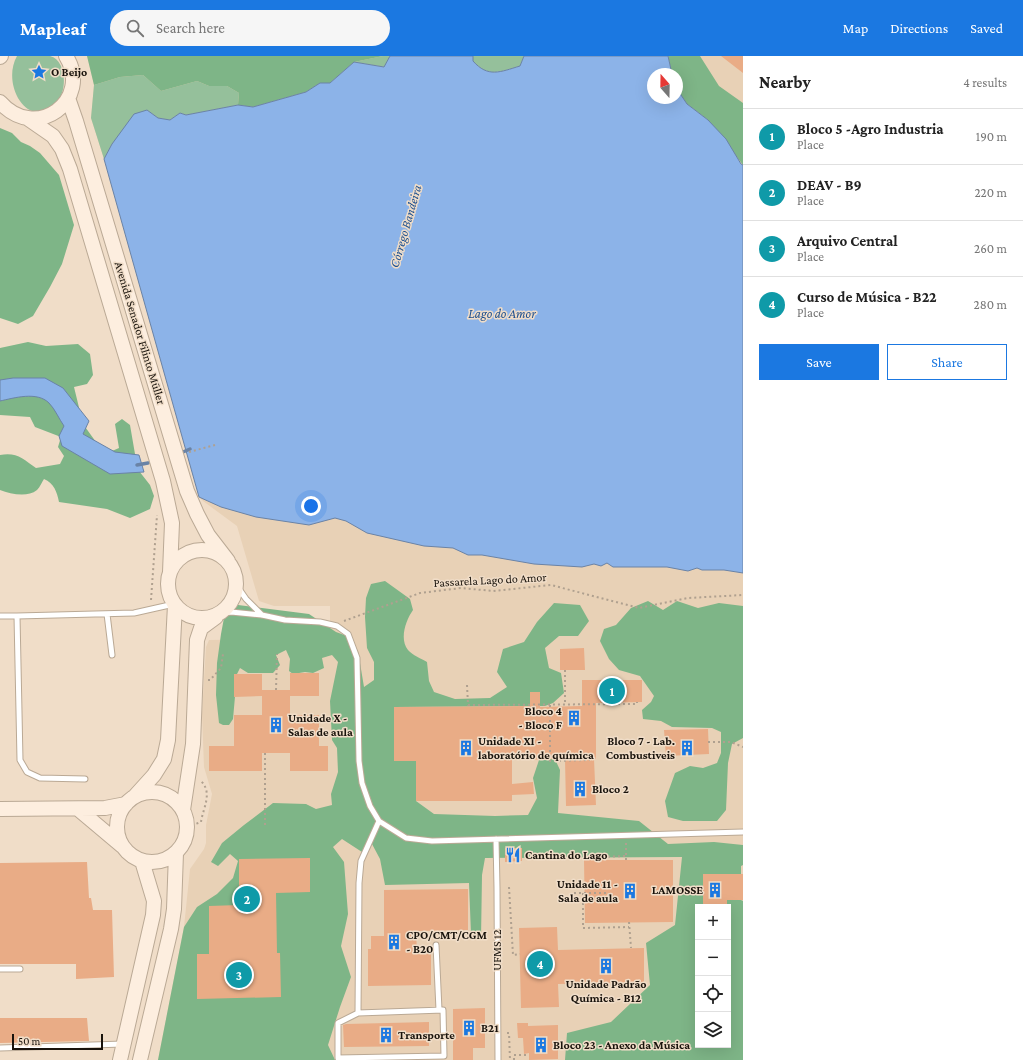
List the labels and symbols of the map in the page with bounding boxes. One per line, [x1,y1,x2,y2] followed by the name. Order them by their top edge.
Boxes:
[30,63,48,81] place icon: O Beijo
[51,65,87,79] place label: O Beijo
[647,68,683,104] north arrow
[387,183,424,269] water label: Córrego Bandeira
[112,260,169,407] street label: Avenida Senador Filinto Müller
[468,306,536,321] water label: Lago do Amor
[301,496,321,516] your location
[433,570,548,590] street label: Passarela Lago do Amor
[599,676,625,706] pin: 1
[518,704,563,732] place label: Bloco 4 - Bloco F
[565,709,583,727] building icon: Bloco 4 - Bloco F
[288,711,353,739] place label: Unidade X - Salas de aula
[267,716,285,734] building icon: Unidade X - Salas de aula
[478,734,594,762] place label: Unidade XI - laboratório de química
[606,734,675,762] place label: Bloco 7 - Lab. Combustiveis
[457,739,475,757] building icon: Unidade XI - laboratório de química
[678,739,696,757] building icon: Bloco 7 - Lab. Combustiveis
[571,780,589,798] building icon: Bloco 2
[592,782,629,796] place label: Bloco 2
[504,846,522,864] restaurant icon: Cantina do Lago
[525,848,607,862] place label: Cantina do Lago
[557,877,618,905] place label: Unidade 11 - Sala de aula
[706,881,724,899] building icon: LAMOSSE
[621,882,639,900] building icon: Unidade 11 - Sala de aula
[652,883,703,897] place label: LAMOSSE
[234,884,260,914] pin: 2
[406,928,487,956] place label: CPO/CMT/CGM - B20
[490,929,504,971] street label: UFMS 12
[385,933,403,951] building icon: CPO/CMT/CGM - B20
[527,949,553,979] pin: 4
[597,957,615,975] building icon: Unidade Padrão Química - B12
[226,960,252,990] pin: 3
[566,977,647,1005] place label: Unidade Padrão Química - B12
[460,1019,478,1037] building icon: B21
[481,1021,499,1035] place label: B21
[377,1026,395,1044] building icon: Transporte
[398,1028,455,1042] place label: Transporte
[12,1032,103,1051] scale bar
[532,1036,550,1054] building icon: Bloco 23 - Anexo da Música
[553,1038,690,1052] place label: Bloco 23 - Anexo da Música

